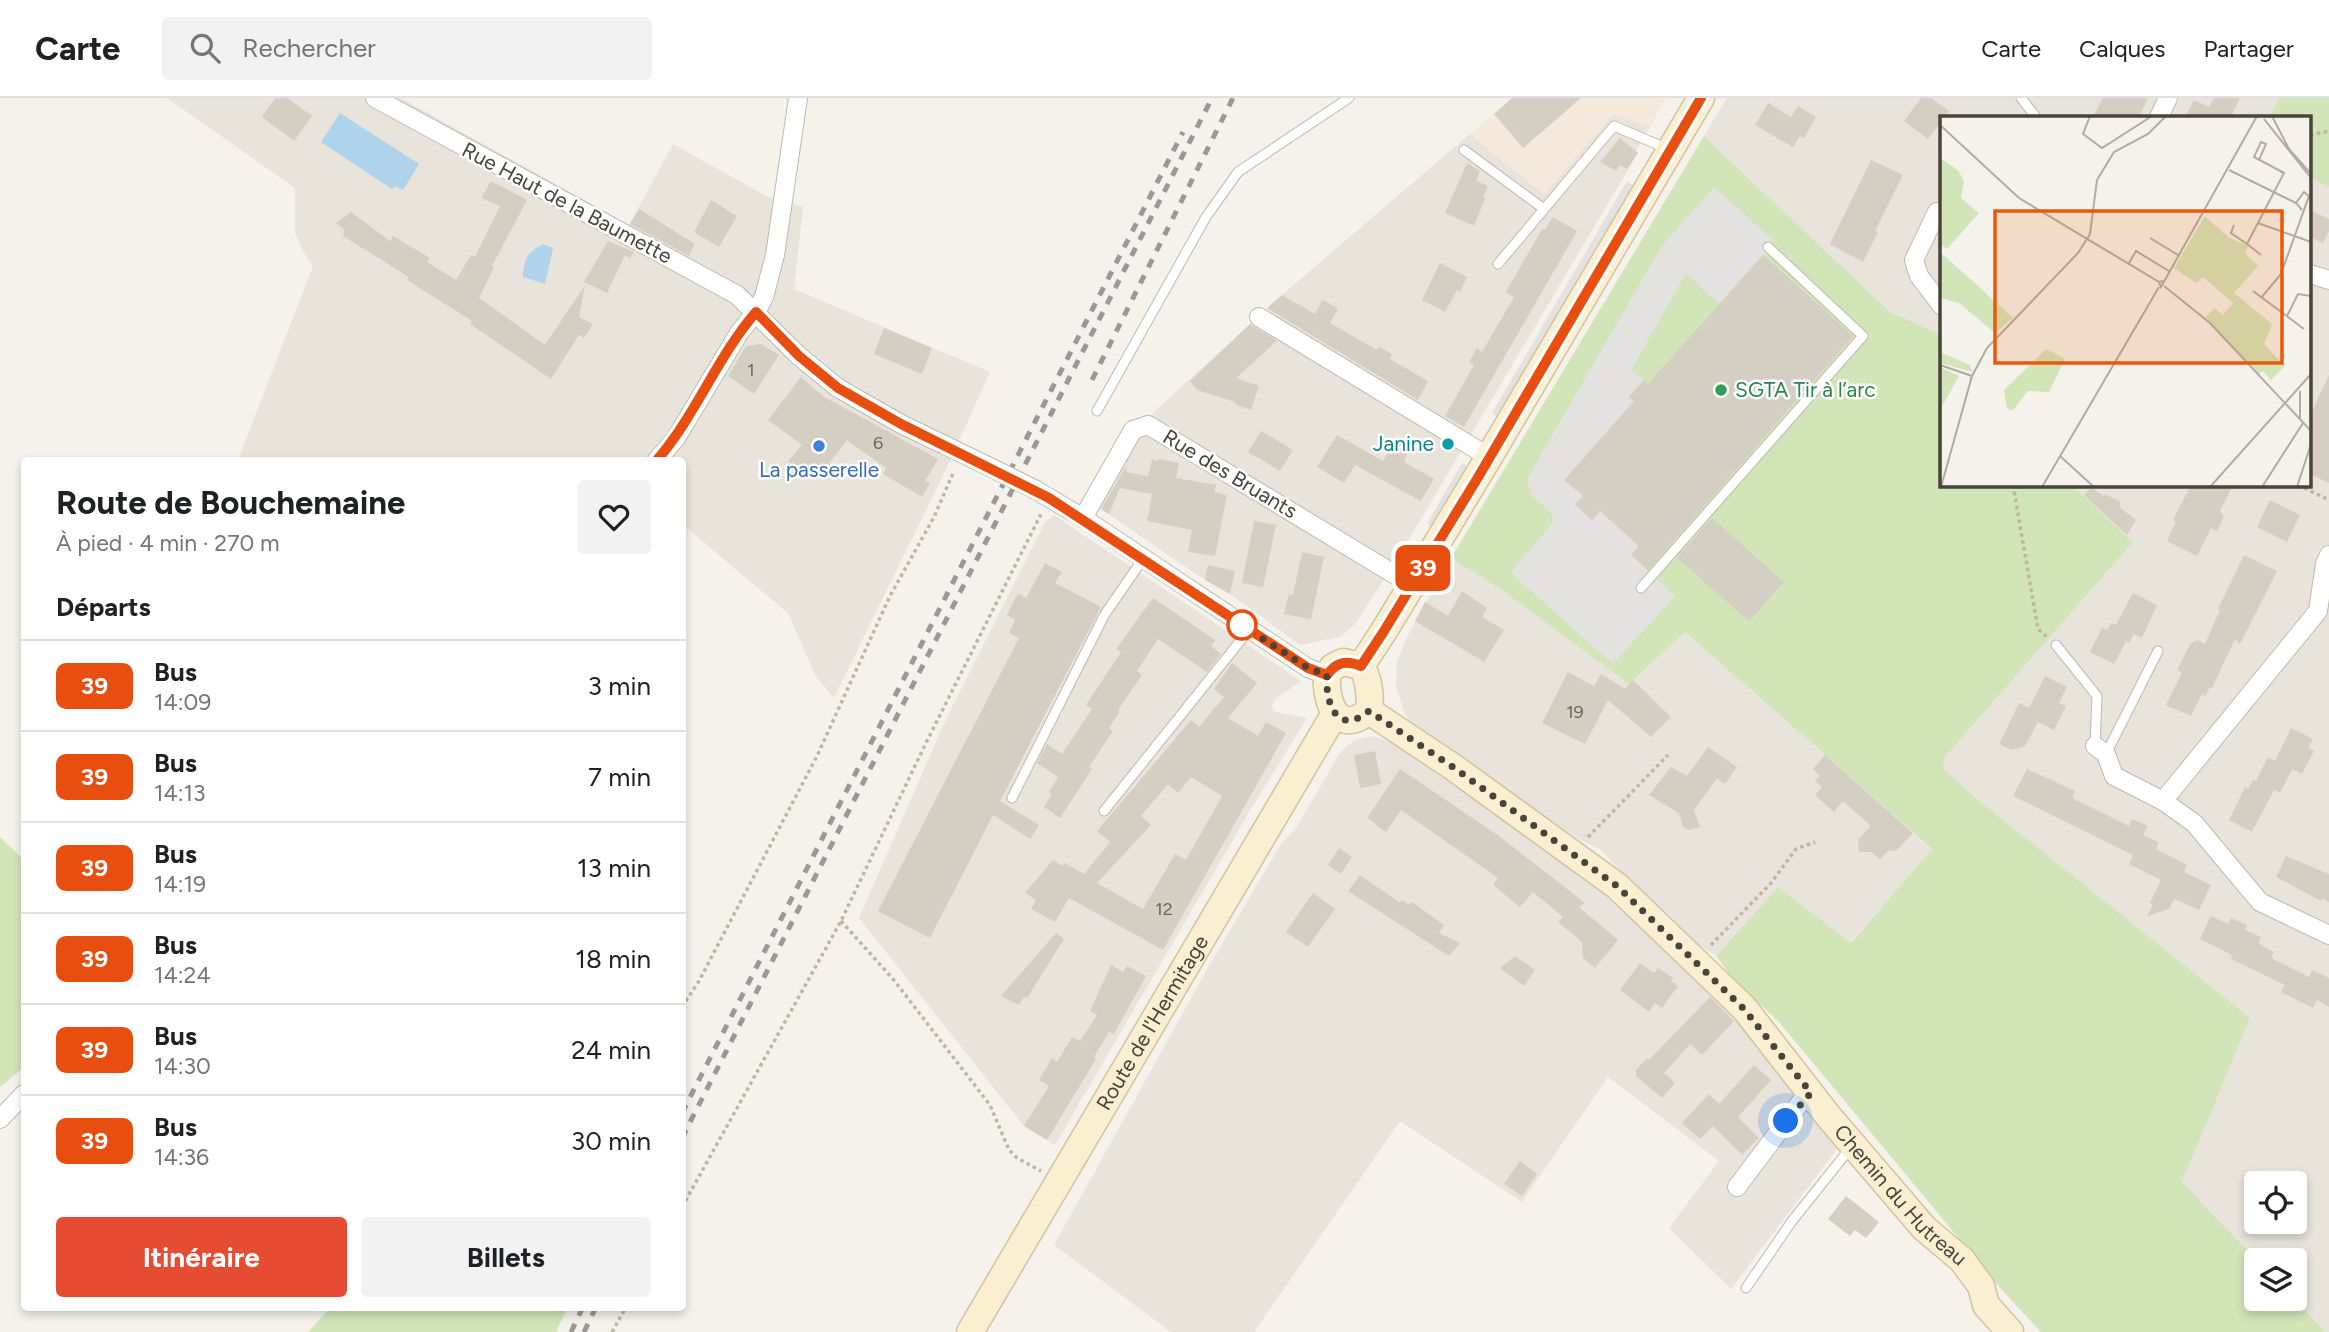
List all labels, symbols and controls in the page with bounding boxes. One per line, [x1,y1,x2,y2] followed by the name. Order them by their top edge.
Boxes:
[162,17,652,80] search box
[35,29,120,68] text: Carte
[186,29,224,67] icon: search
[242,32,376,64] text: Rechercher
[1981,34,2041,63] text: Carte
[2079,34,2165,63] text: Calques
[2203,34,2294,63] text: Partager
[1940,116,2312,486] inset map
[458,137,676,269] street label: Rue Haut de la Baumette
[747,359,755,381] house number: 1
[1735,377,1876,402] place label: SGTA Tir à l’arc
[1713,382,1729,398] marker: SGTA Tir à l’arc
[1159,424,1302,523] street label: Rue des Bruants
[1373,431,1434,456] place label: Janine
[873,432,883,454] house number: 6
[1440,436,1456,452] marker: Janine
[811,438,827,454] marker: La passerelle
[759,457,879,482] place label: La passerelle
[577,480,651,554] button: heart
[56,483,405,522] text: Route de Bouchemaine
[56,529,280,557] text: À pied · 4 min · 270 m
[1392,545,1454,591] line badge: 39
[1409,553,1437,582] text: 39
[56,591,151,623] text: Départs
[1227,610,1257,640] unlabelled marker
[154,656,197,688] text: Bus
[588,670,651,702] text: 3 min
[81,671,108,700] text: 39
[154,688,211,716] text: 14:09
[1566,701,1584,723] house number: 19
[154,747,197,779] text: Bus
[588,761,651,793] text: 7 min
[81,762,108,791] text: 39
[154,779,206,807] text: 14:13
[154,838,197,870] text: Bus
[577,852,651,884] text: 13 min
[81,853,108,882] text: 39
[154,870,206,898] text: 14:19
[1155,898,1173,920] house number: 12
[154,929,197,961] text: Bus
[1091,931,1213,1115] street label: Route de l'Hermitage
[575,943,651,975] text: 18 min
[81,944,108,973] text: 39
[154,961,211,989] text: 14:24
[154,1020,197,1052] text: Bus
[571,1034,651,1066] text: 24 min
[81,1035,108,1064] text: 39
[154,1052,211,1080] text: 14:30
[1768,1103,1803,1138] your location
[154,1111,197,1143] text: Bus
[1829,1119,1972,1271] street label: Chemin du Hutreau
[571,1125,651,1157] text: 30 min
[81,1126,108,1155] text: 39
[154,1143,209,1171] text: 14:36
[2244,1171,2307,1311] map controls
[2244,1171,2307,1234] button: locate
[56,1217,347,1297] button: Itinéraire
[361,1217,651,1297] button: Billets
[2244,1248,2307,1311] button: layers

